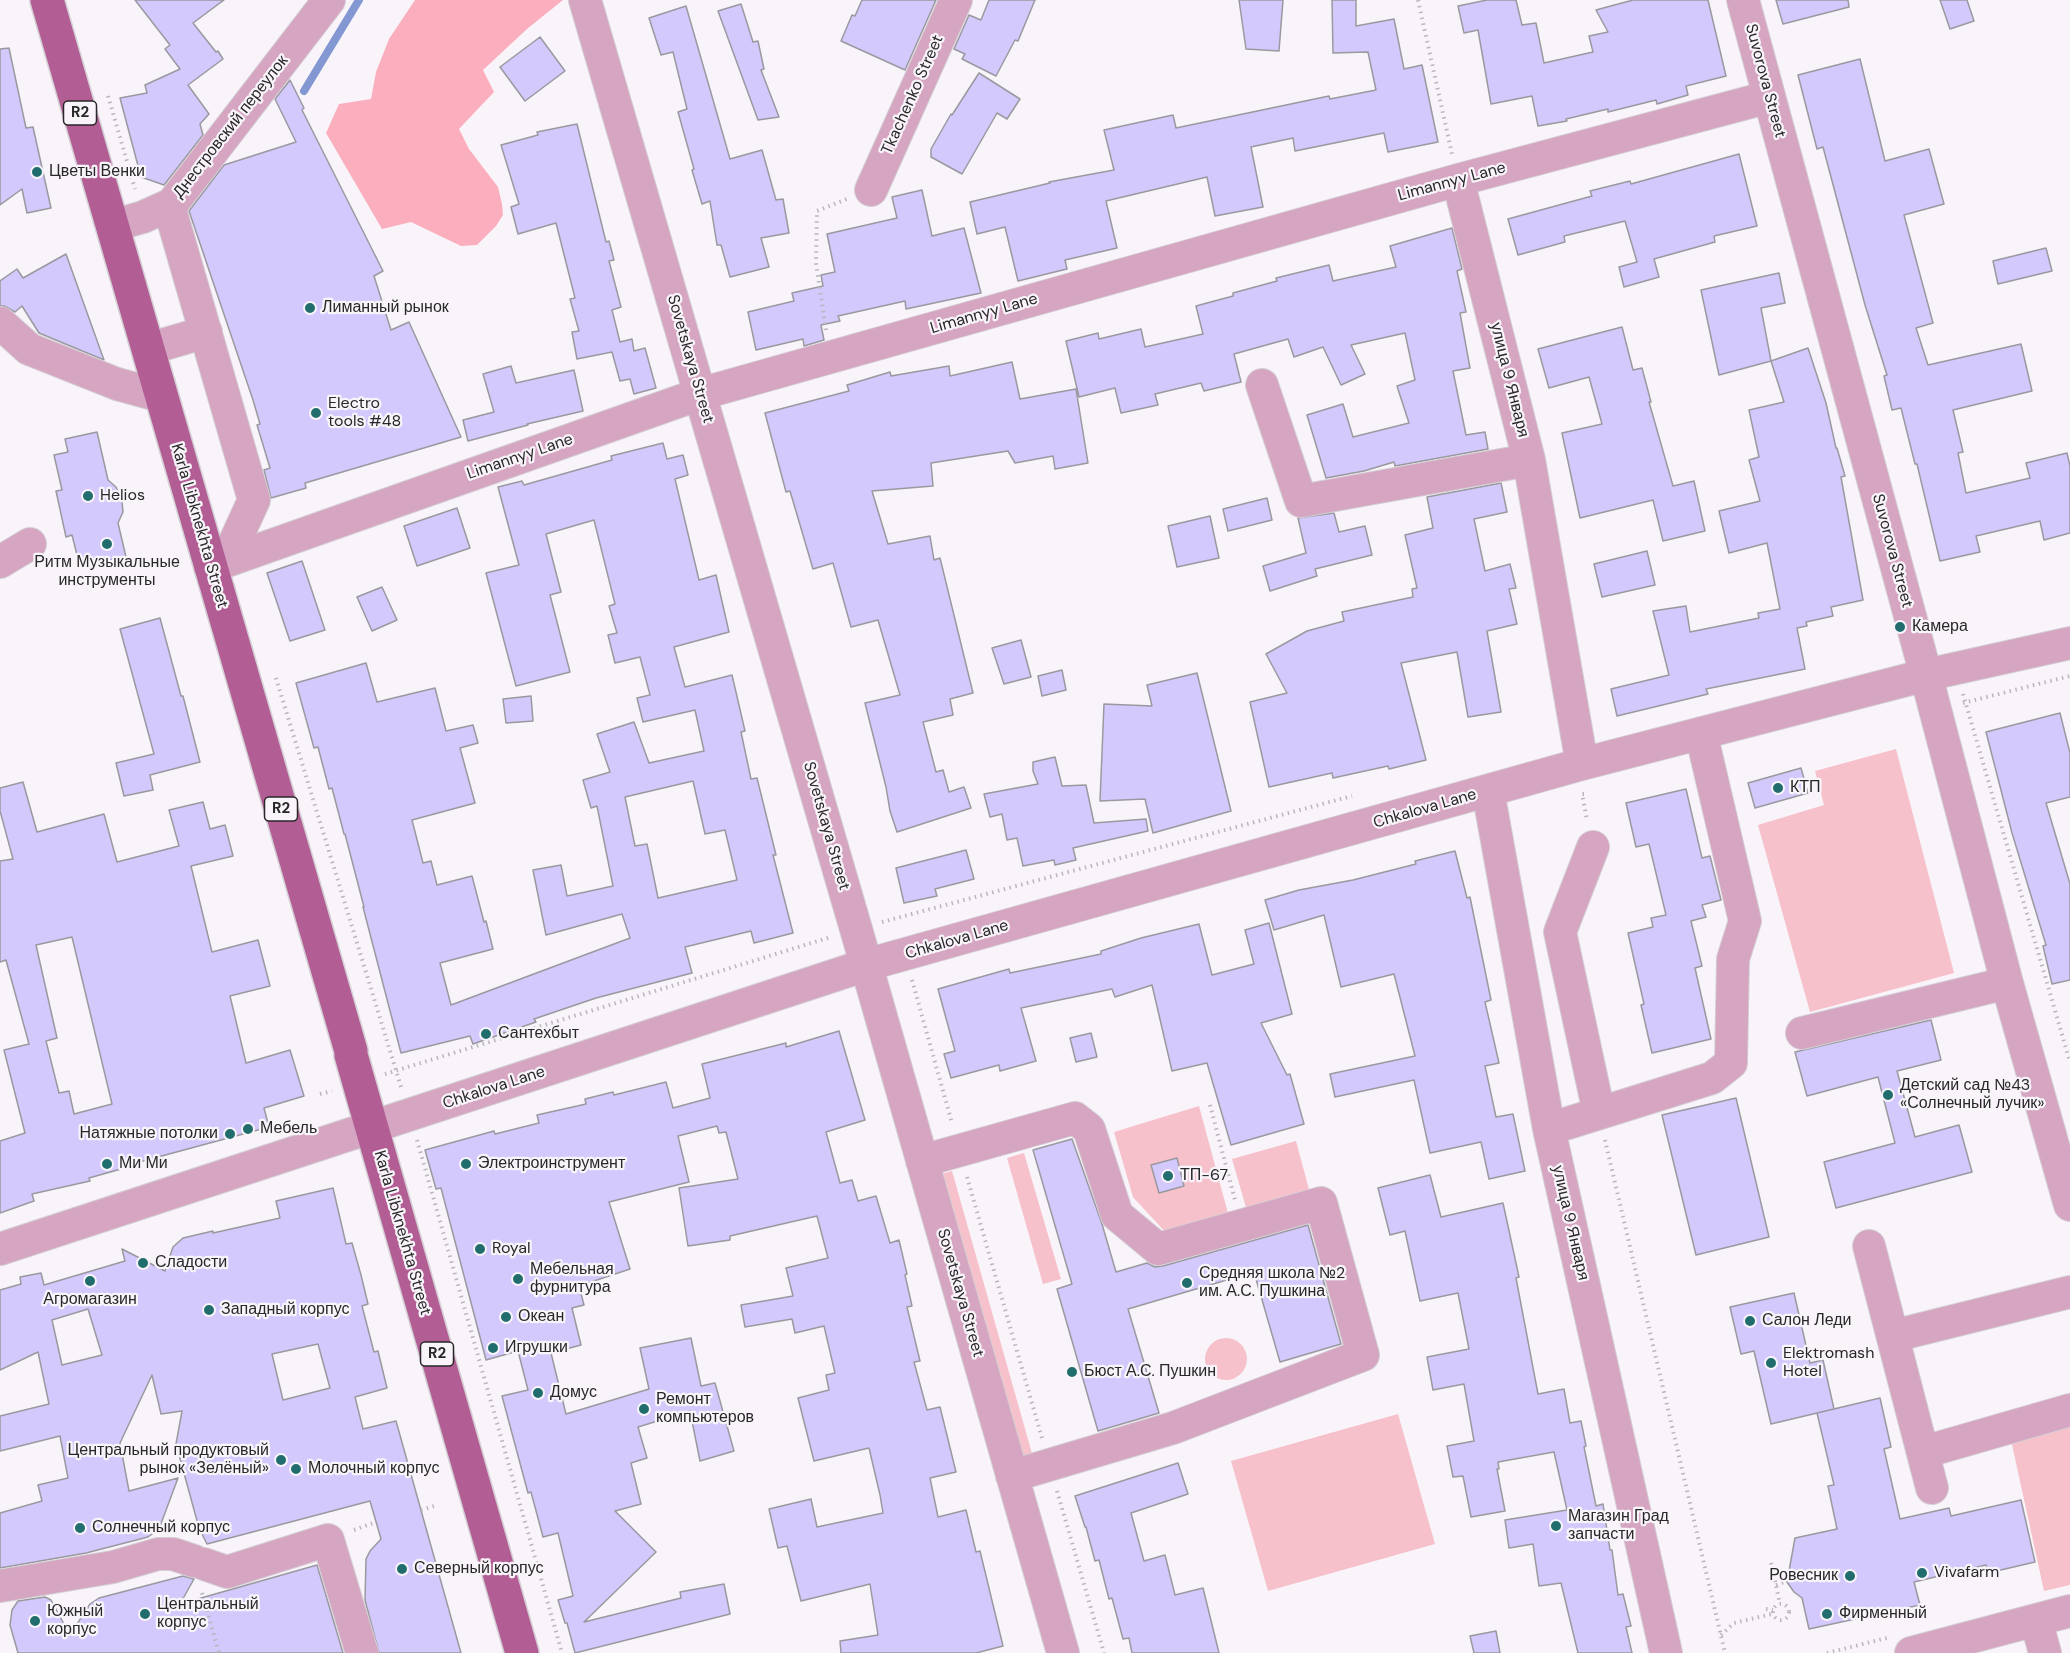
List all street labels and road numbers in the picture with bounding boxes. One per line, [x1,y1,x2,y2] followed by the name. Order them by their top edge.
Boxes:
[1741,22,1789,140] street label: Suvorova Street
[878,32,948,158] street label: Tkachenko Street
[169,52,293,202] street label: Днестровский переулок
[64,101,97,125] road number: R2
[1396,158,1508,206] street label: Limannyy Lane
[928,289,1040,339] street label: Limannyy Lane
[662,293,718,425] street label: Sovetskaya Street
[1485,321,1533,439] street label: улица 9 Января
[464,430,576,484] street label: Limannyy Lane
[166,441,232,611] street label: Karla Libknekhta Street
[1868,492,1916,610] street label: Suvorova Street
[798,760,854,892] street label: Sovetskaya Street
[1371,785,1479,833] street label: Chkalova Lane
[264,797,298,821] road number: R2
[903,916,1011,964] street label: Chkalova Lane
[440,1062,548,1114] street label: Chkalova Lane
[369,1148,435,1318] street label: Karla Libknekhta Street
[1547,1164,1593,1282] street label: улица 9 Января
[932,1227,988,1359] street label: Sovetskaya Street
[420,1342,454,1366] road number: R2

